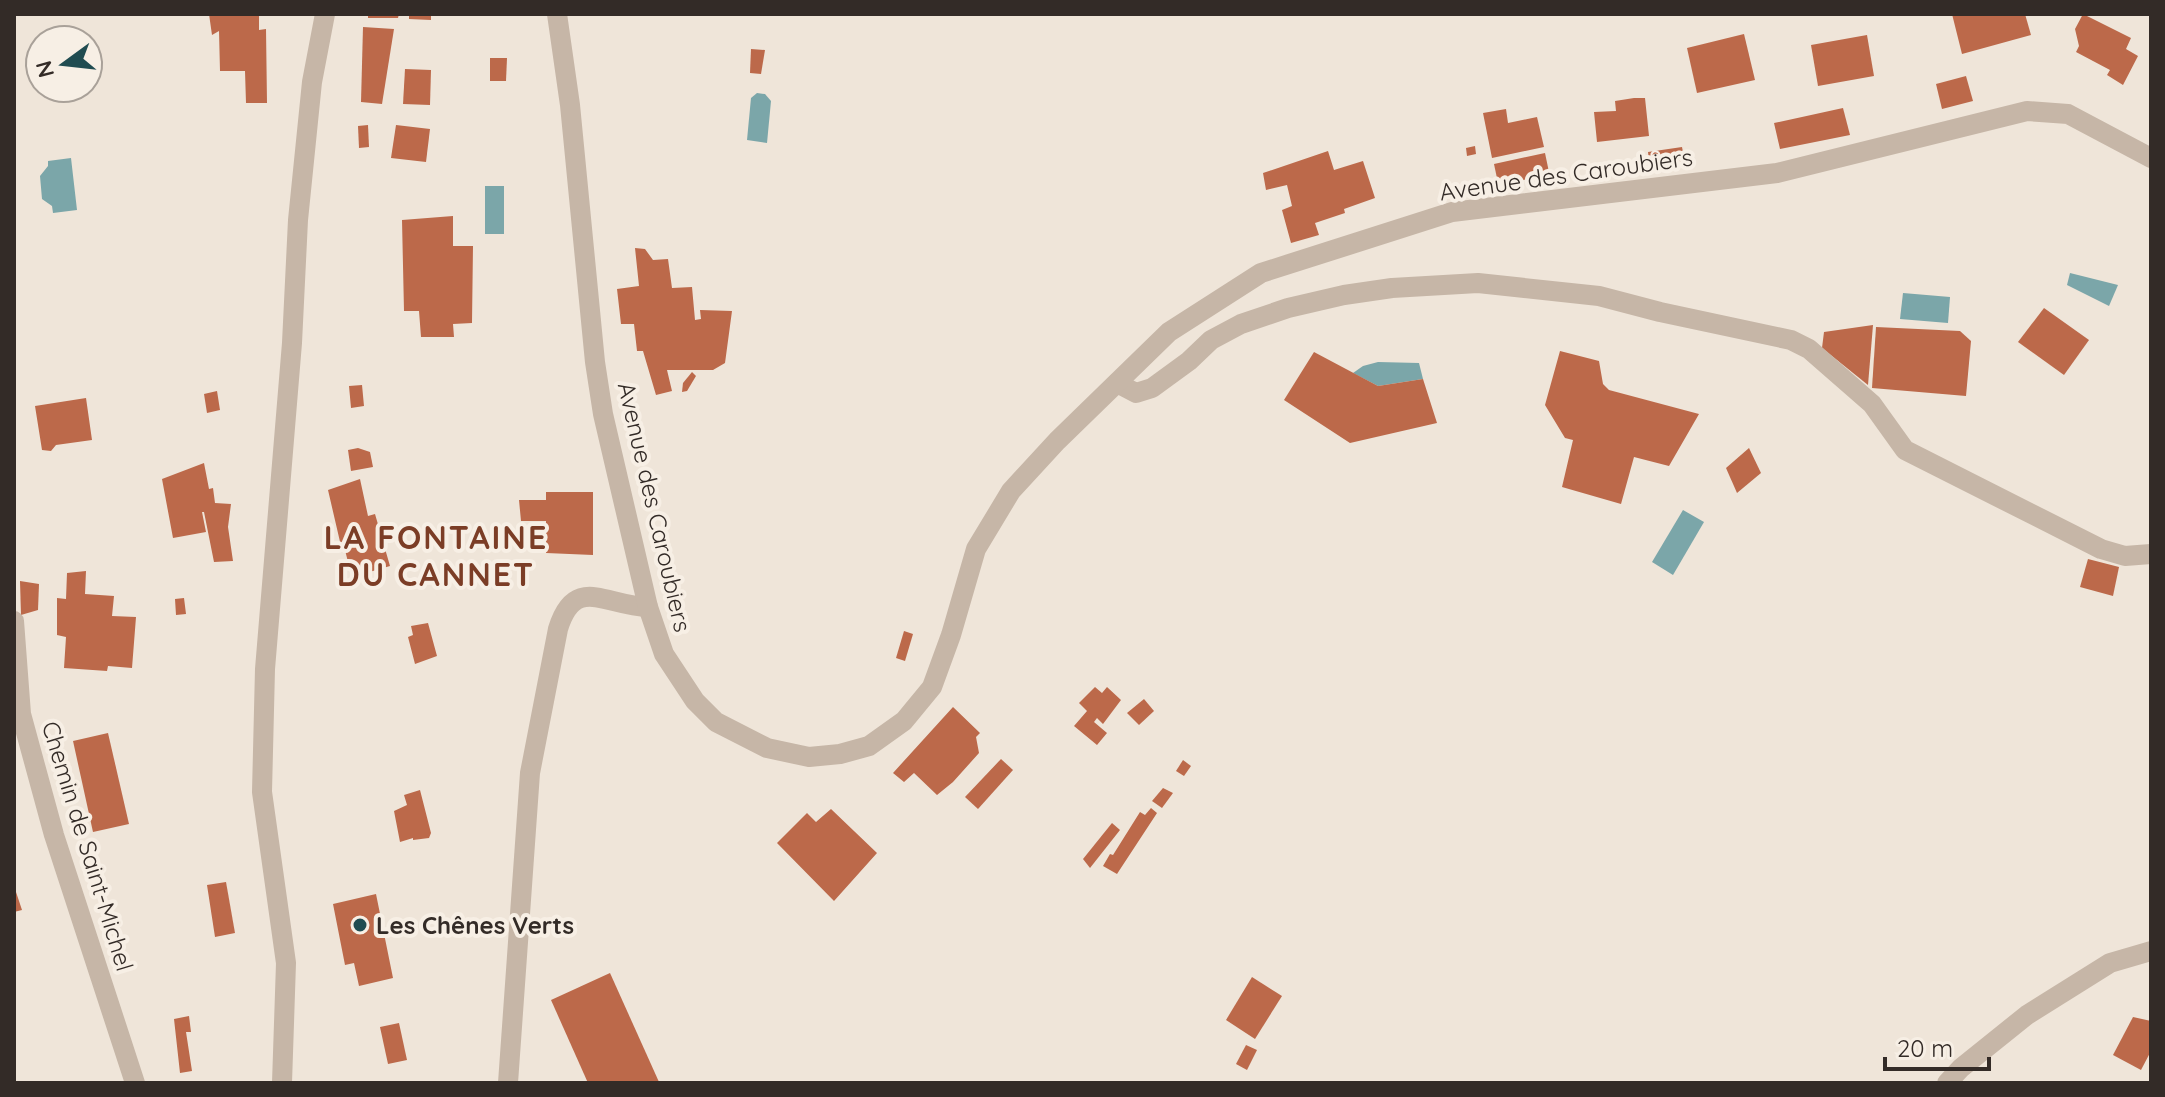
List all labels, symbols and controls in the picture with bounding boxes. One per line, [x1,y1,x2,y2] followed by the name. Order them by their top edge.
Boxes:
[24,24,104,104] north arrow
[29,58,60,81] text: N
[1437,141,1695,207] street label: Avenue des Caroubiers
[612,379,698,635] street label: Avenue des Caroubiers
[324,517,548,594] district label: LA FONTAINE DU CANNET
[36,717,140,975] street label: Chemin de Saint-Michel
[376,910,574,940] place label: Les Chênes Verts
[351,916,369,934] marker: Les Chênes Verts
[1885,1021,1989,1071] scale bar
[1897,1033,1953,1063] text: 20 m

